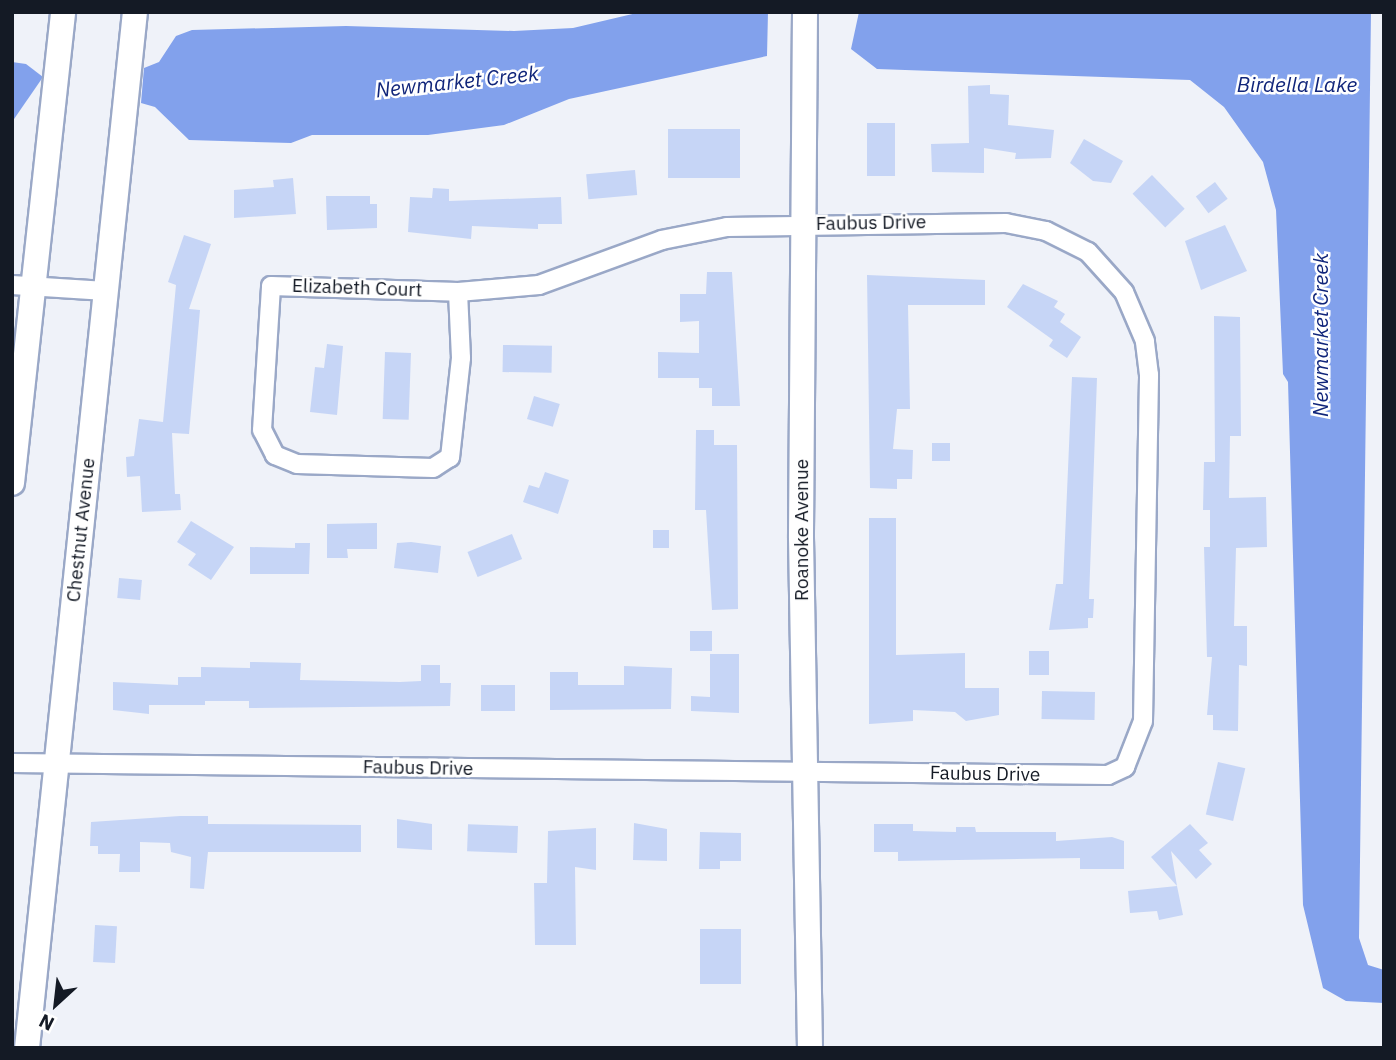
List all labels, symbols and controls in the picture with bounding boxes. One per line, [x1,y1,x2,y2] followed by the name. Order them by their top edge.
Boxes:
[374,60,540,102] water label: Newmarket Creek
[1237,71,1357,97] water label: Birdella Lake
[816,211,926,235] street label: Faubus Drive
[1307,253,1333,417] water label: Newmarket Creek
[291,274,423,302] street label: Elizabeth Court
[62,457,100,603] street label: Chestnut Avenue
[791,459,813,601] street label: Roanoke Avenue
[363,756,473,780] street label: Faubus Drive
[930,762,1040,786] street label: Faubus Drive
[21,969,91,1039] north arrow
[35,1009,58,1037] text: N

